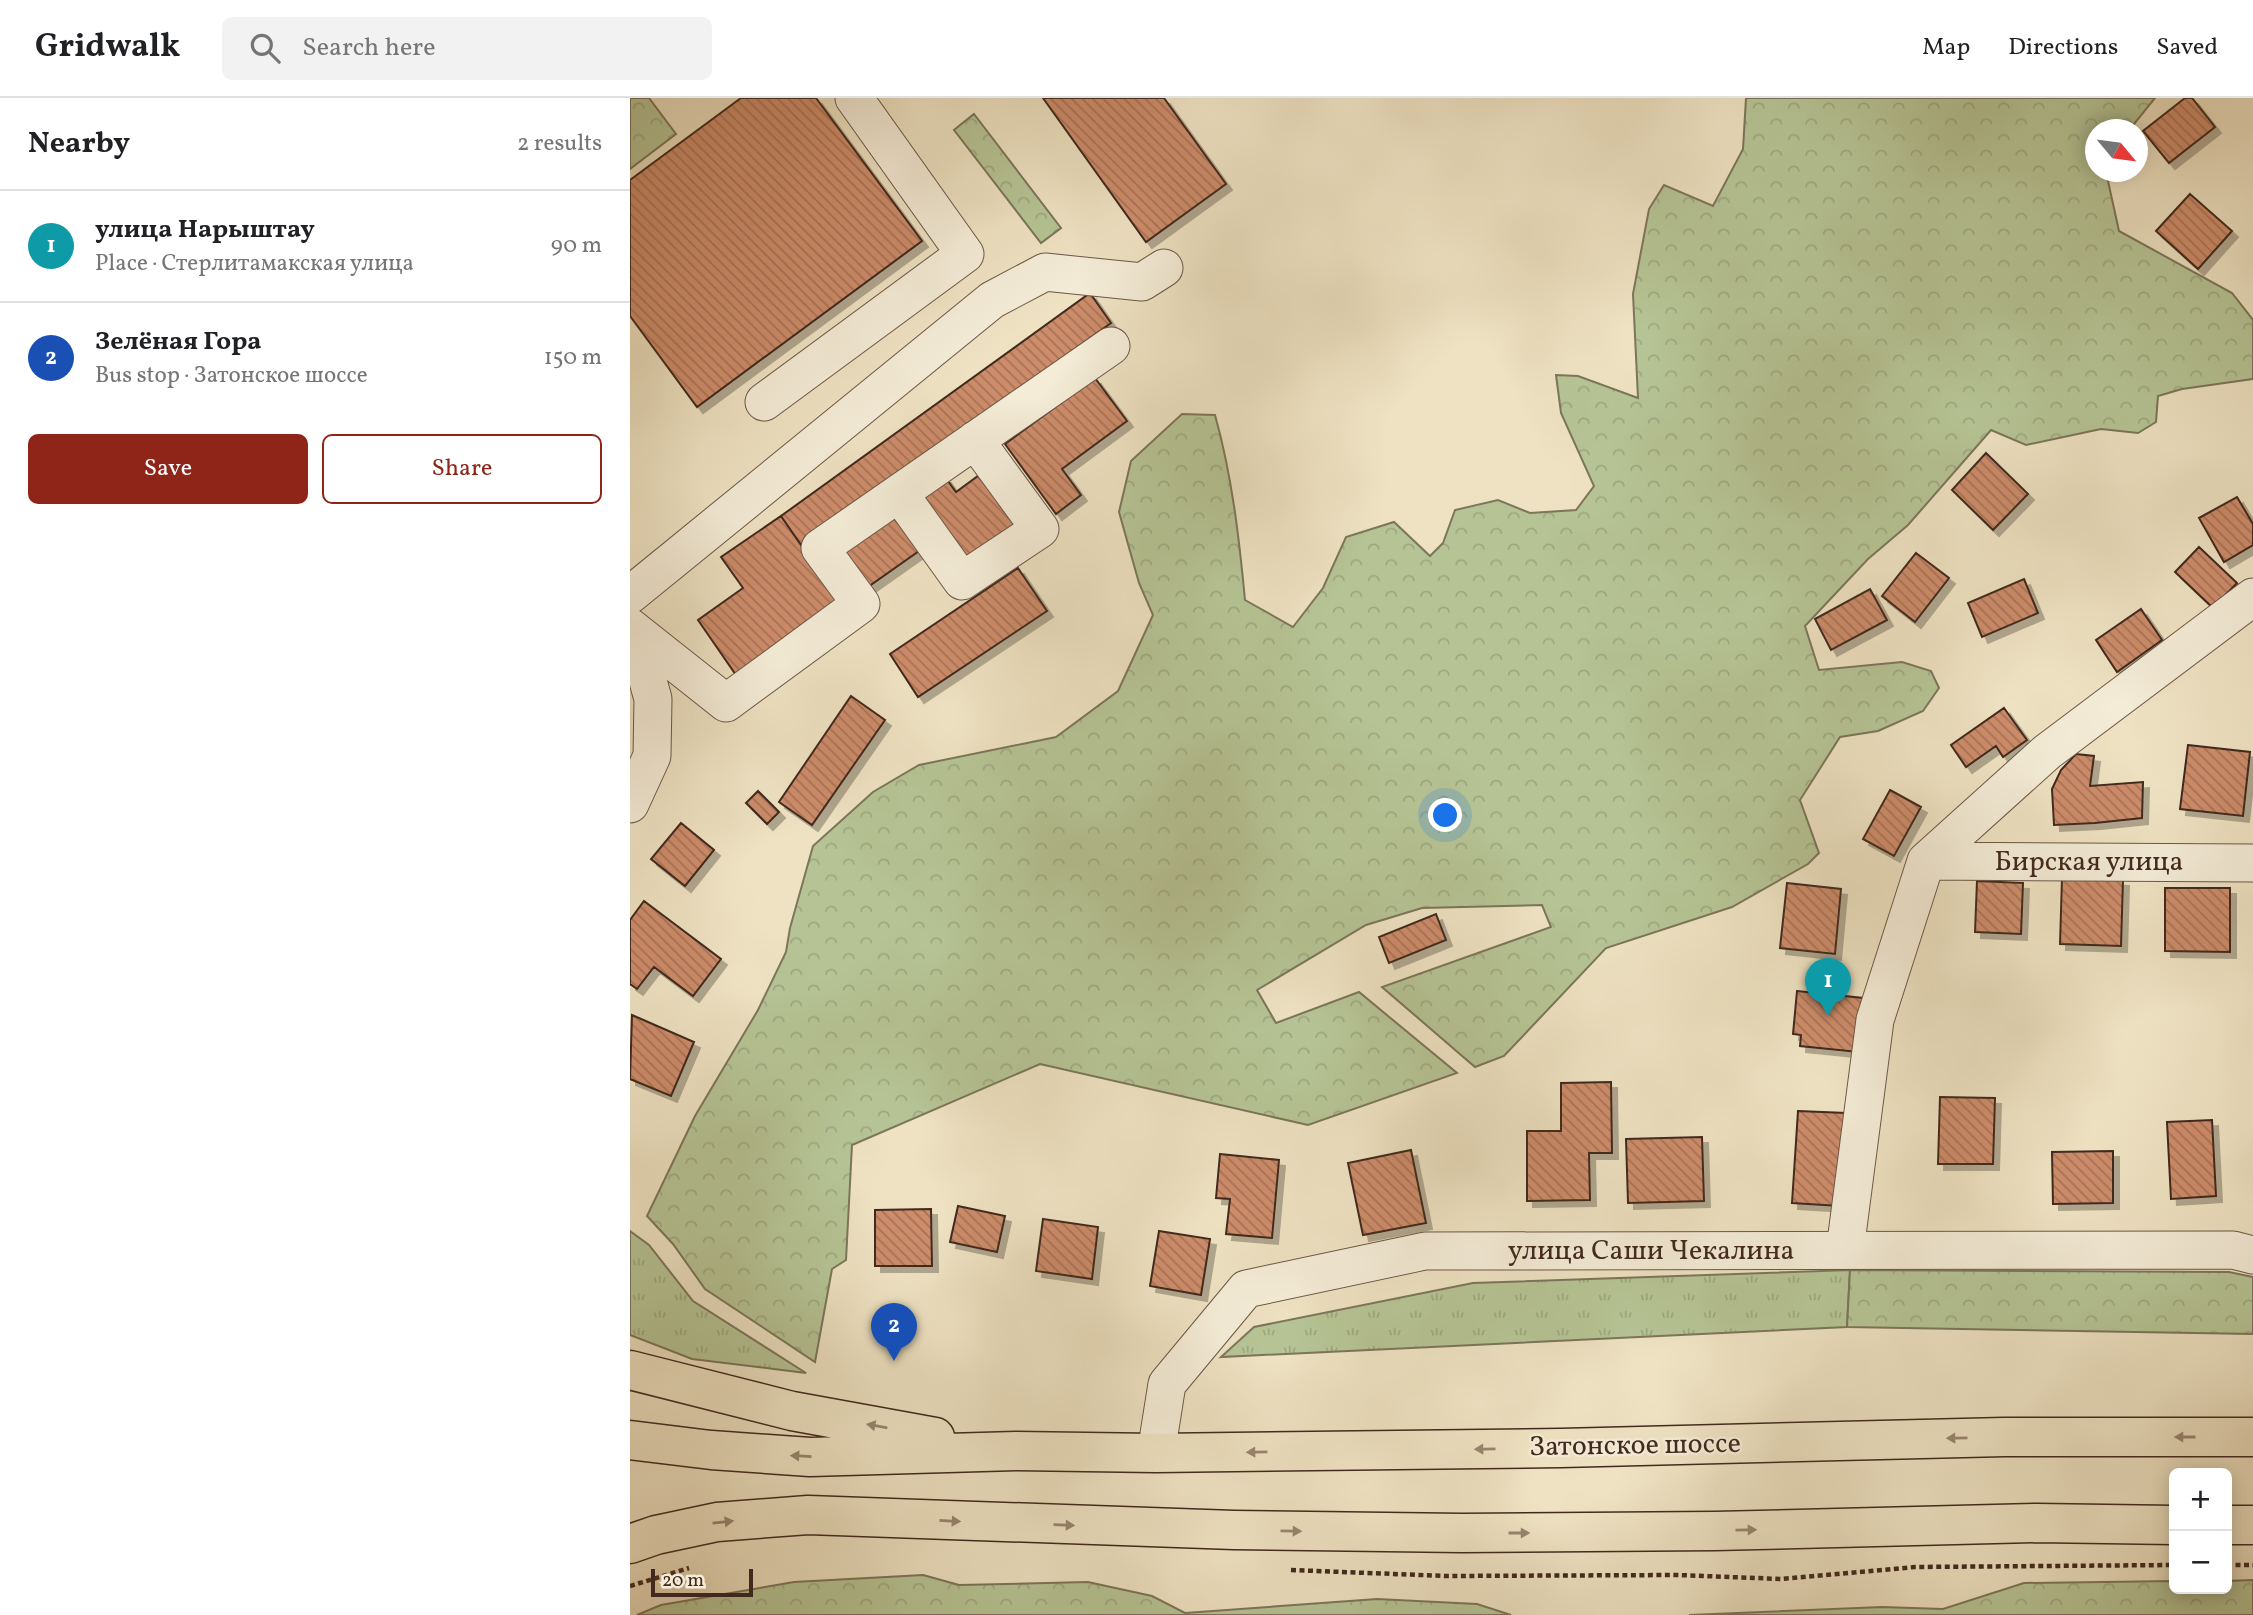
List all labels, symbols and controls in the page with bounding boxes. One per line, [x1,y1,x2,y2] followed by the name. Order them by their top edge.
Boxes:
[222,17,712,80] search box
[35,25,180,71] text: Gridwalk
[246,29,284,67] icon: search
[302,30,436,66] text: Search here
[1922,31,1970,65] text: Map
[2008,31,2118,65] text: Directions
[2156,31,2218,65] text: Saved
[2085,119,2148,182] north arrow
[28,123,130,165] text: Nearby
[517,128,602,160] text: 2 results
[95,212,315,248] text: улица Нарыштау
[46,230,56,262] text: 1
[551,230,602,262] text: 90 m
[95,248,414,280] text: Place · Стерлитамакская улица
[95,324,262,360] text: Зелёная Гора
[45,342,57,374] text: 2
[544,342,602,374] text: 150 m
[95,360,368,392] text: Bus stop · Затонское шоссе
[28,434,308,504] button: Save
[322,434,602,504] button: Share
[1428,798,1462,832] your location
[1994,843,2184,882] street label: Бирская улица
[1805,958,1851,1016] pin: 1
[1508,1232,1794,1271] street label: улица Саши Чекалина
[871,1303,917,1361] pin: 2
[866,1420,888,1431] one-way arrow
[1529,1425,1741,1467] street label: Затонское шоссе
[2174,1431,2196,1443] one-way arrow
[1946,1432,1968,1444] one-way arrow
[1474,1443,1496,1455] one-way arrow
[1246,1446,1268,1457] one-way arrow
[790,1450,812,1461] one-way arrow
[2169,1468,2232,1594] map controls
[2169,1468,2232,1531] button: +
[940,1516,962,1527] one-way arrow
[712,1517,734,1528] one-way arrow
[1053,1520,1075,1531] one-way arrow
[1281,1525,1303,1537] one-way arrow
[1735,1525,1757,1536] one-way arrow
[1508,1527,1530,1538] one-way arrow
[2169,1531,2232,1594] button: −
[651,1566,752,1598] scale bar
[662,1568,704,1594] text: 20 m

